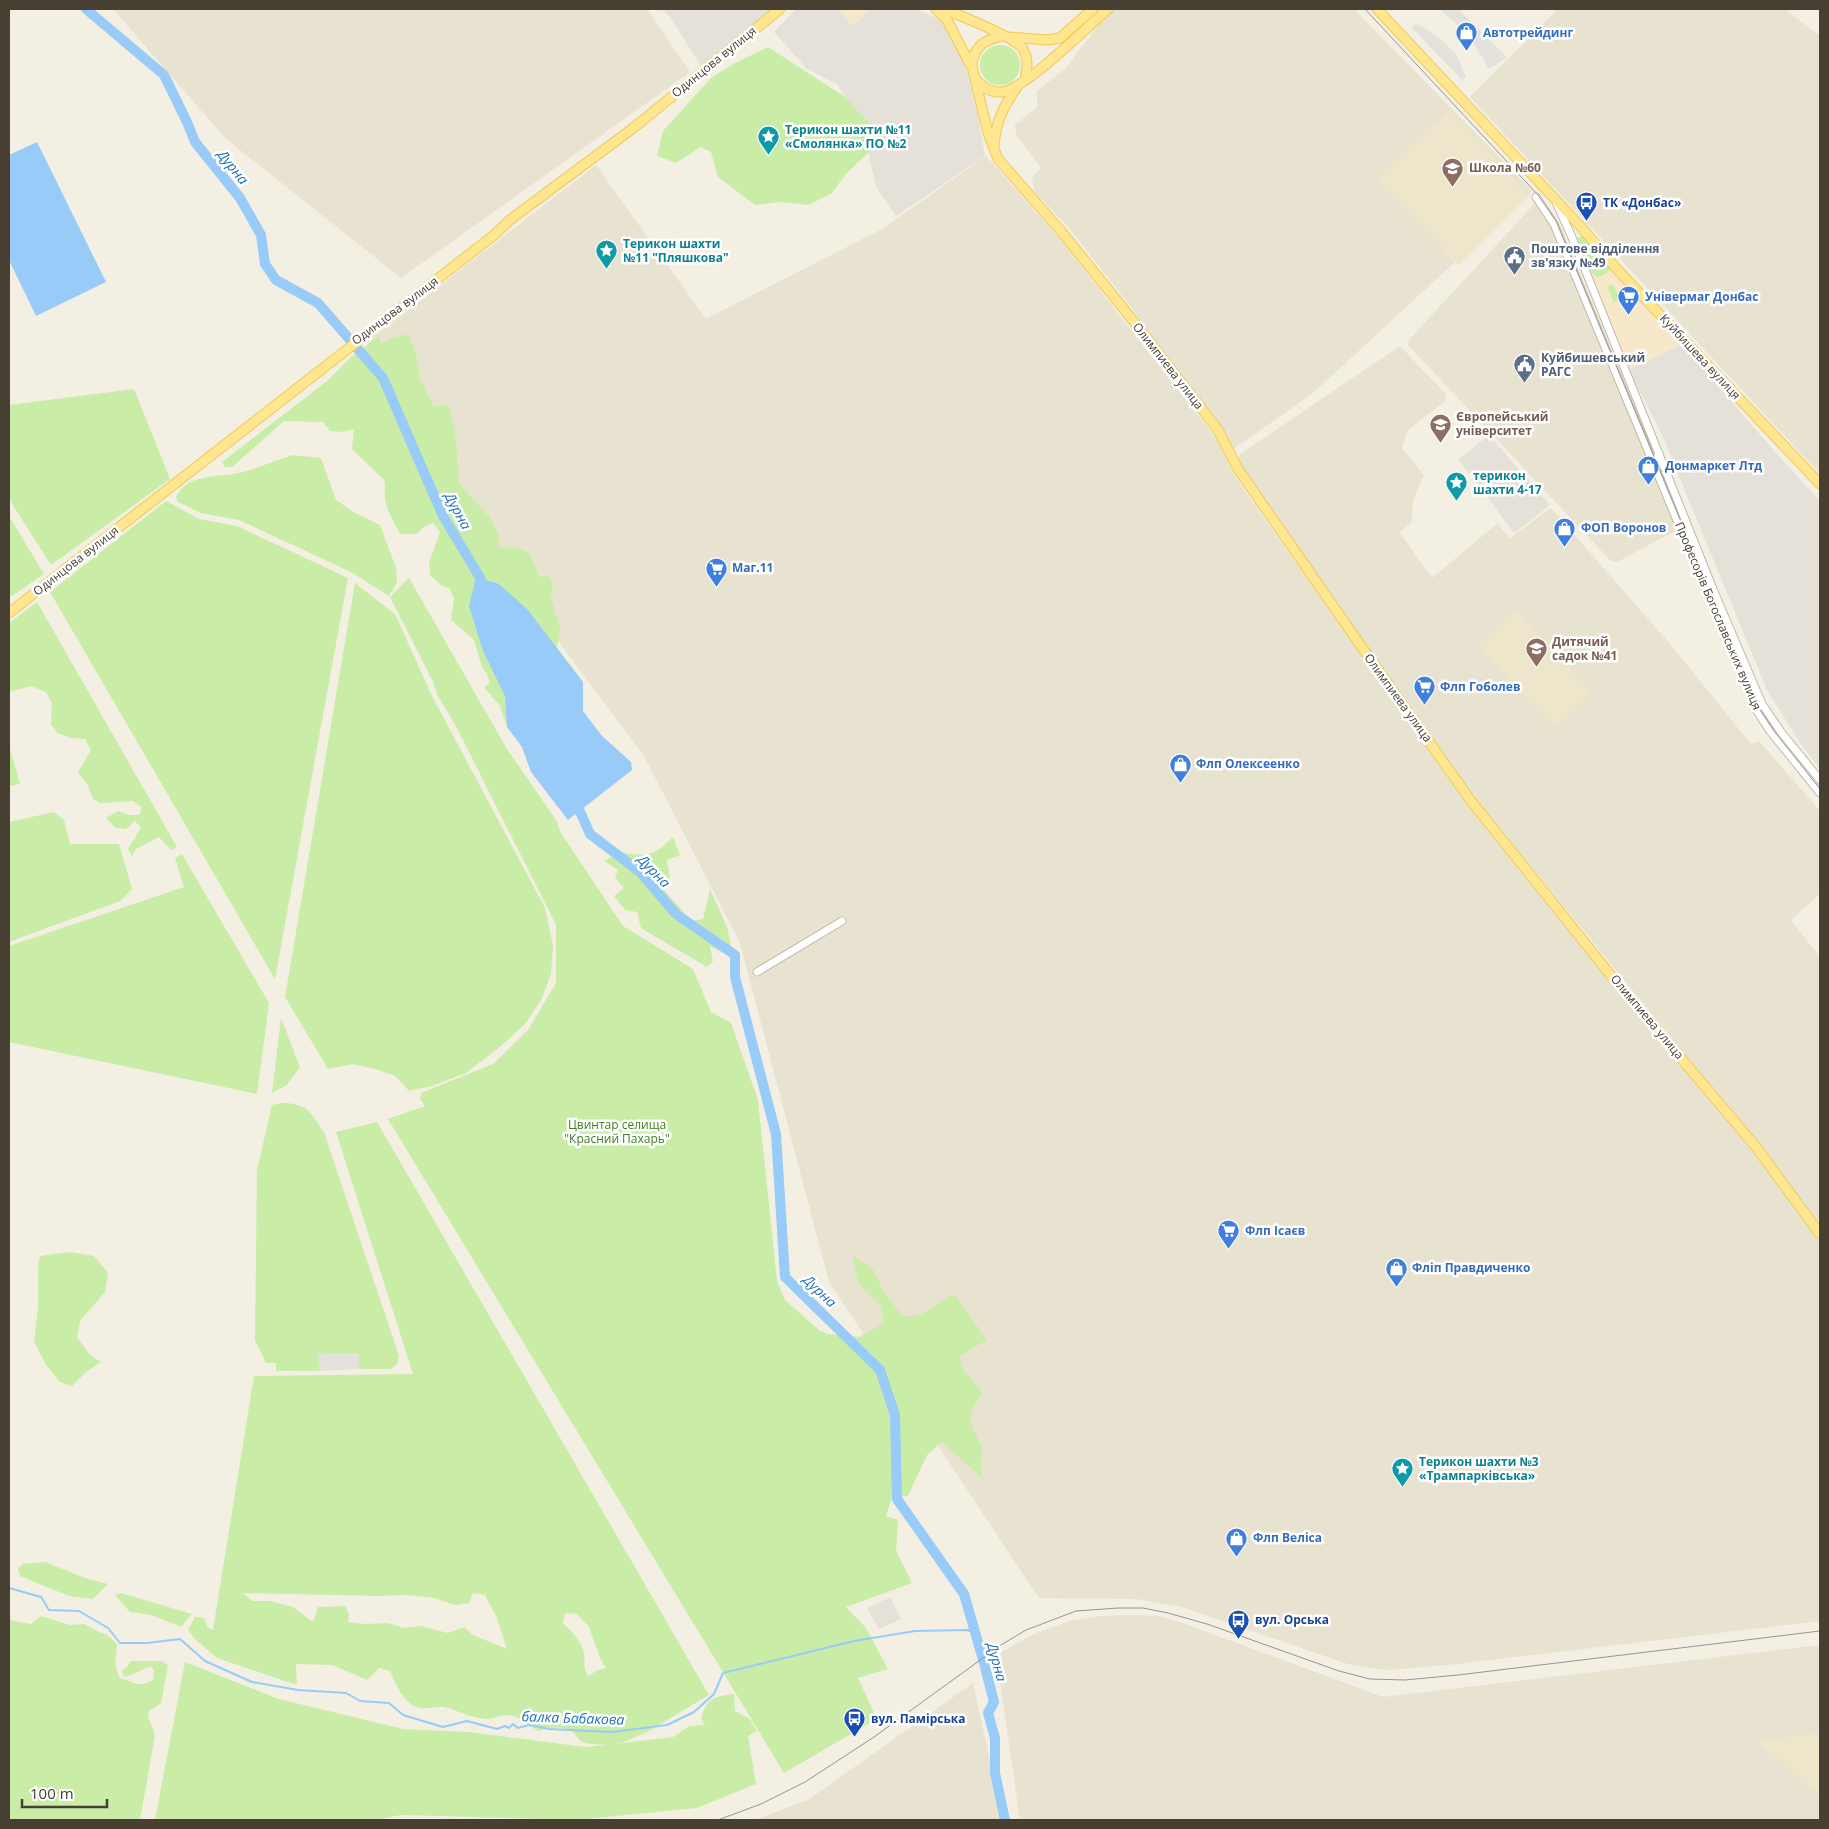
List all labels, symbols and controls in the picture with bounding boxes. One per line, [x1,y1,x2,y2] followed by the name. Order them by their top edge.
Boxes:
[1455,21,1479,52] shop icon: Автотрейдинг
[668,22,760,101] street label: Одинцова вулиця
[1483,24,1573,41] place label: Автотрейдинг
[785,121,911,152] place label: Терикон шахти №11 «Смолянка» ПО №2
[757,125,781,156] place icon: Терикон шахти №11 «Смолянка» ПО №2
[212,144,253,188] water label: Дурна
[1441,156,1465,187] school or university icon: Школа №60
[1469,159,1541,176] place label: Школа №60
[1575,191,1599,222] bus stop icon: ТК «Донбас»
[1603,194,1681,211] place label: ТК «Донбас»
[623,235,729,266] place label: Терикон шахти №11 "Пляшкова"
[595,239,619,270] place icon: Терикон шахти №11 "Пляшкова"
[1531,240,1659,271] place label: Поштове відділення зв'язку №49
[1503,244,1527,275] public building icon: Поштове відділення зв'язку №49
[348,272,442,349] street label: Одинцова вулиця
[1617,285,1641,316] supermarket icon: Універмаг Донбас
[1645,288,1758,305] place label: Універмаг Донбас
[1656,310,1745,403] street label: Куйбишева вулиця
[1129,319,1208,413] street label: Олимпиева улица
[1541,349,1645,380] place label: Куйбишевський РАГС
[1513,353,1537,384] public building icon: Куйбишевський РАГС
[1456,408,1549,439] place label: Європейський університет
[1428,412,1452,443] school or university icon: Європейський університет
[1637,454,1661,485] shop icon: Донмаркет Лтд
[1665,457,1762,474] place label: Донмаркет Лтд
[1473,467,1542,498] place label: терикон шахти 4-17
[1445,471,1469,502] place icon: терикон шахти 4-17
[440,487,476,533] water label: Дурна
[1553,516,1577,547] shop icon: ФОП Воронов
[1581,519,1666,536] place label: ФОП Воронов
[1671,519,1766,712] street label: Професорів Богославських вулиця
[29,522,122,599] street label: Одинцова вулиця
[704,556,728,587] supermarket icon: Маг.11
[732,559,773,576] place label: Маг.11
[1552,633,1617,664] place label: Дитячий садок №41
[1524,637,1548,668] school or university icon: Дитячий садок №41
[1360,650,1436,746] street label: Олимпиева улица
[1412,675,1436,706] supermarket icon: Флп Гоболев
[1440,678,1520,695] place label: Флп Гоболев
[1168,752,1192,783] shop icon: Флп Олексеенко
[1196,755,1300,772] place label: Флп Олексеенко
[632,848,675,892] water label: Дурна
[1607,971,1688,1063] street label: Олимпиева улица
[564,1116,670,1147] park label: Цвинтар селища "Красний Пахарь"
[1217,1219,1241,1250] supermarket icon: Флп Ісаєв
[1245,1222,1305,1239] place label: Флп Ісаєв
[1384,1256,1408,1287] shop icon: Фліп Правдиченко
[1412,1259,1530,1276] place label: Фліп Правдиченко
[798,1269,841,1311] water label: Дурна
[1419,1453,1539,1484] place label: Терикон шахти №3 «Трампарківська»
[1391,1457,1415,1488] place icon: Терикон шахти №3 «Трампарківська»
[1225,1526,1249,1557] shop icon: Флп Веліса
[1253,1529,1322,1546] place label: Флп Веліса
[1227,1608,1251,1639] bus stop icon: вул. Орська
[1255,1611,1329,1628] place label: вул. Орська
[983,1638,1012,1684] water label: Дурна
[521,1706,625,1729] water label: балка Бабакова
[843,1707,867,1738] bus stop icon: вул. Памірська
[871,1710,965,1727] place label: вул. Памірська
[22,1776,108,1808] scale bar
[30,1783,74,1803] text: 100 m

